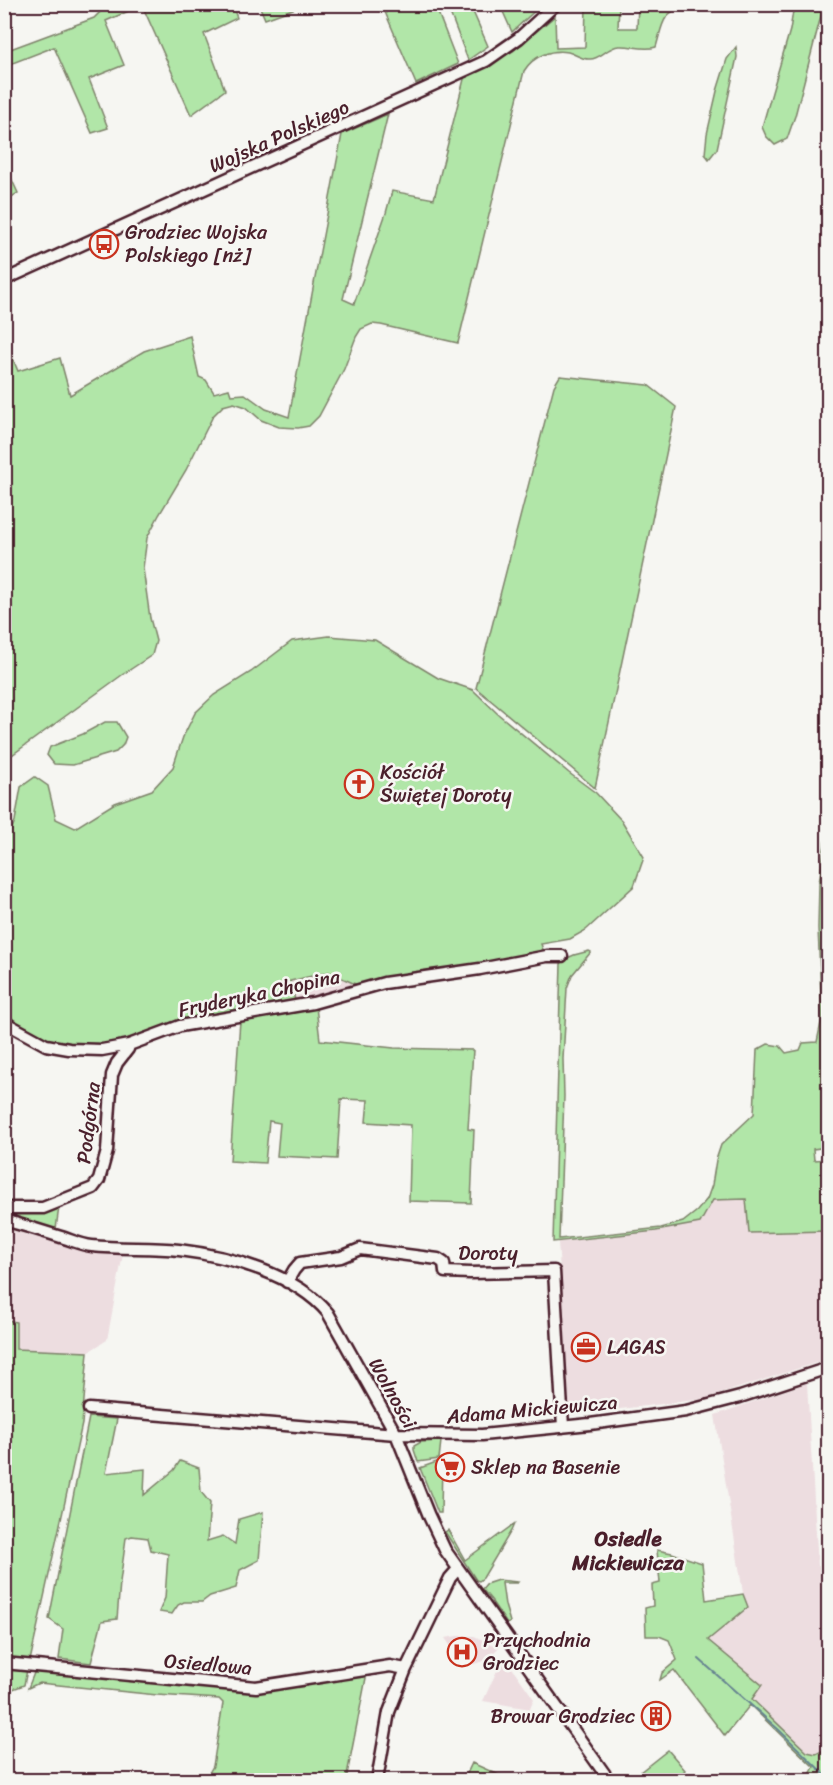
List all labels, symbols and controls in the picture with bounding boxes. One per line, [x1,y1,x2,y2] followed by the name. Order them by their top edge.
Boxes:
[203,90,355,183] street label: Wojska Polskiego
[125,215,268,273] place label: Grodziec Wojska Polskiego [nż]
[88,228,120,260] bus stop icon: Grodziec Wojska Polskiego [nż]
[380,755,512,813] place label: Kościół Świętej Doroty
[343,768,375,800] church icon: Kościół Świętej Doroty
[175,959,344,1028] street label: Fryderyka Chopina
[66,1079,111,1166] street label: Podgórna
[458,1236,518,1271] street label: Doroty
[607,1330,666,1365] place label: LAGAS
[570,1331,602,1363] office icon: LAGAS
[359,1351,427,1436] street label: Wolności
[444,1385,619,1434] street label: Adama Mickiewicza
[471,1450,620,1485] place label: Sklep na Basenie
[434,1451,466,1483] supermarket icon: Sklep na Basenie
[571,1520,685,1582] district label: Osiedle Mickiewicza
[483,1623,591,1681] place label: Przychodnia Grodziec
[446,1636,478,1668] hospital icon: Przychodnia Grodziec
[163,1643,253,1686] street label: Osiedlowa
[490,1699,635,1734] place label: Browar Grodziec
[640,1700,672,1732] building icon: Browar Grodziec

